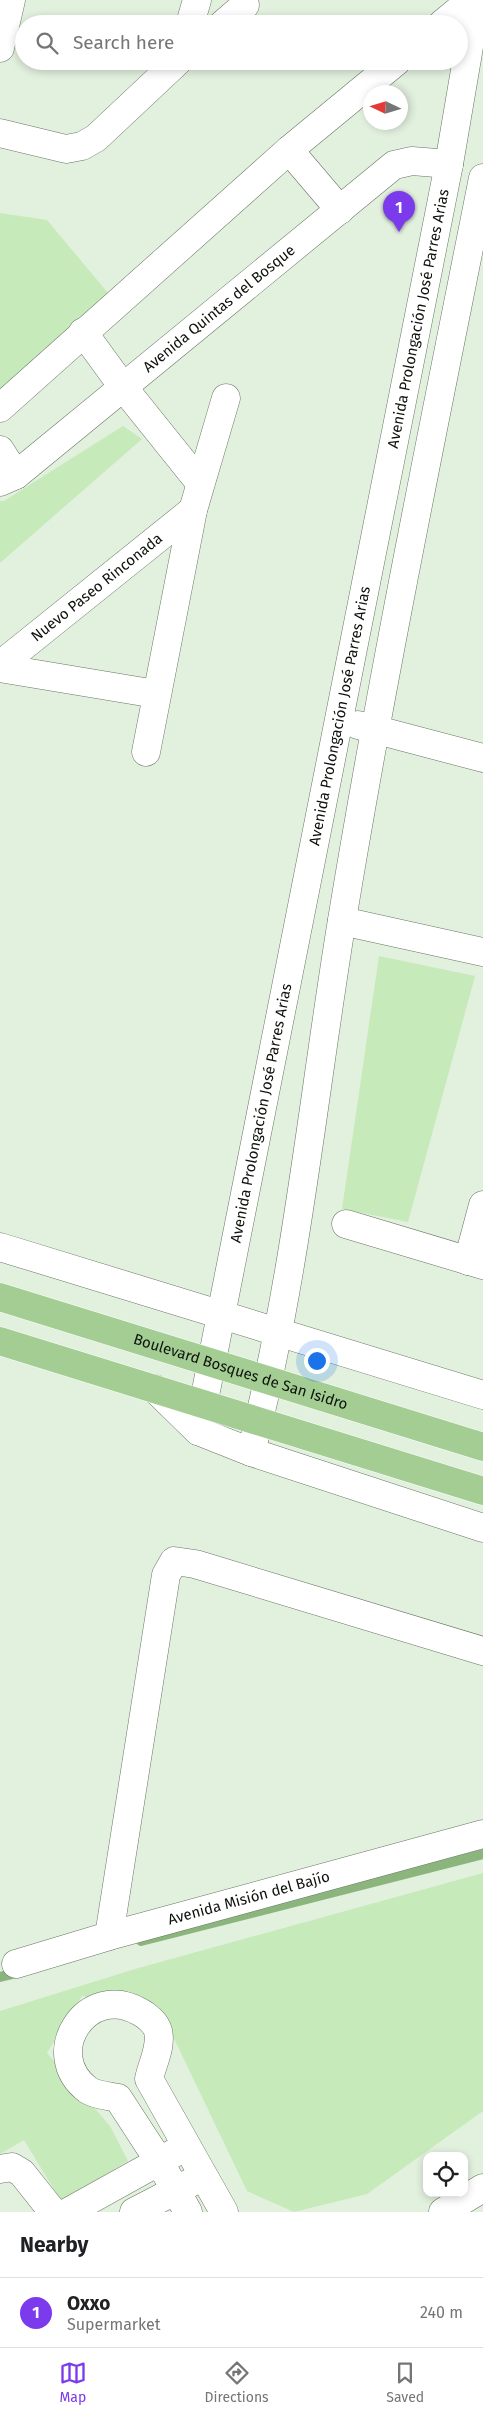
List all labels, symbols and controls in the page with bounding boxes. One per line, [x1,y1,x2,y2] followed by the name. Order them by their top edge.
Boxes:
[15,15,468,70] search box
[33,29,61,57] icon: search
[73,31,174,54] text: Search here
[363,85,408,130] north arrow
[384,187,453,450] street label: Avenida Prolongación José Parres Arias
[383,191,415,232] pin: 1
[139,241,299,376] street label: Avenida Quintas del Bosque
[28,529,166,645] street label: Nuevo Paseo Rinconada
[305,585,374,847] street label: Avenida Prolongación José Parres Arias
[226,982,295,1244] street label: Avenida Prolongación José Parres Arias
[131,1330,350,1413] street label: Boulevard Bosques de San Isidro
[304,1348,330,1374] your location
[166,1867,332,1929] street label: Avenida Misión del Bajío
[423,2152,468,2197] map controls
[423,2152,468,2197] button: locate
[20,2232,88,2258] text: Nearby
[67,2292,110,2315] text: Oxxo
[32,2303,40,2322] text: 1
[420,2303,463,2322] text: 240 m
[67,2315,161,2334] text: Supermarket
[59,2359,87,2406] tab: Map
[204,2359,269,2406] tab: Directions
[386,2359,424,2406] tab: Saved

